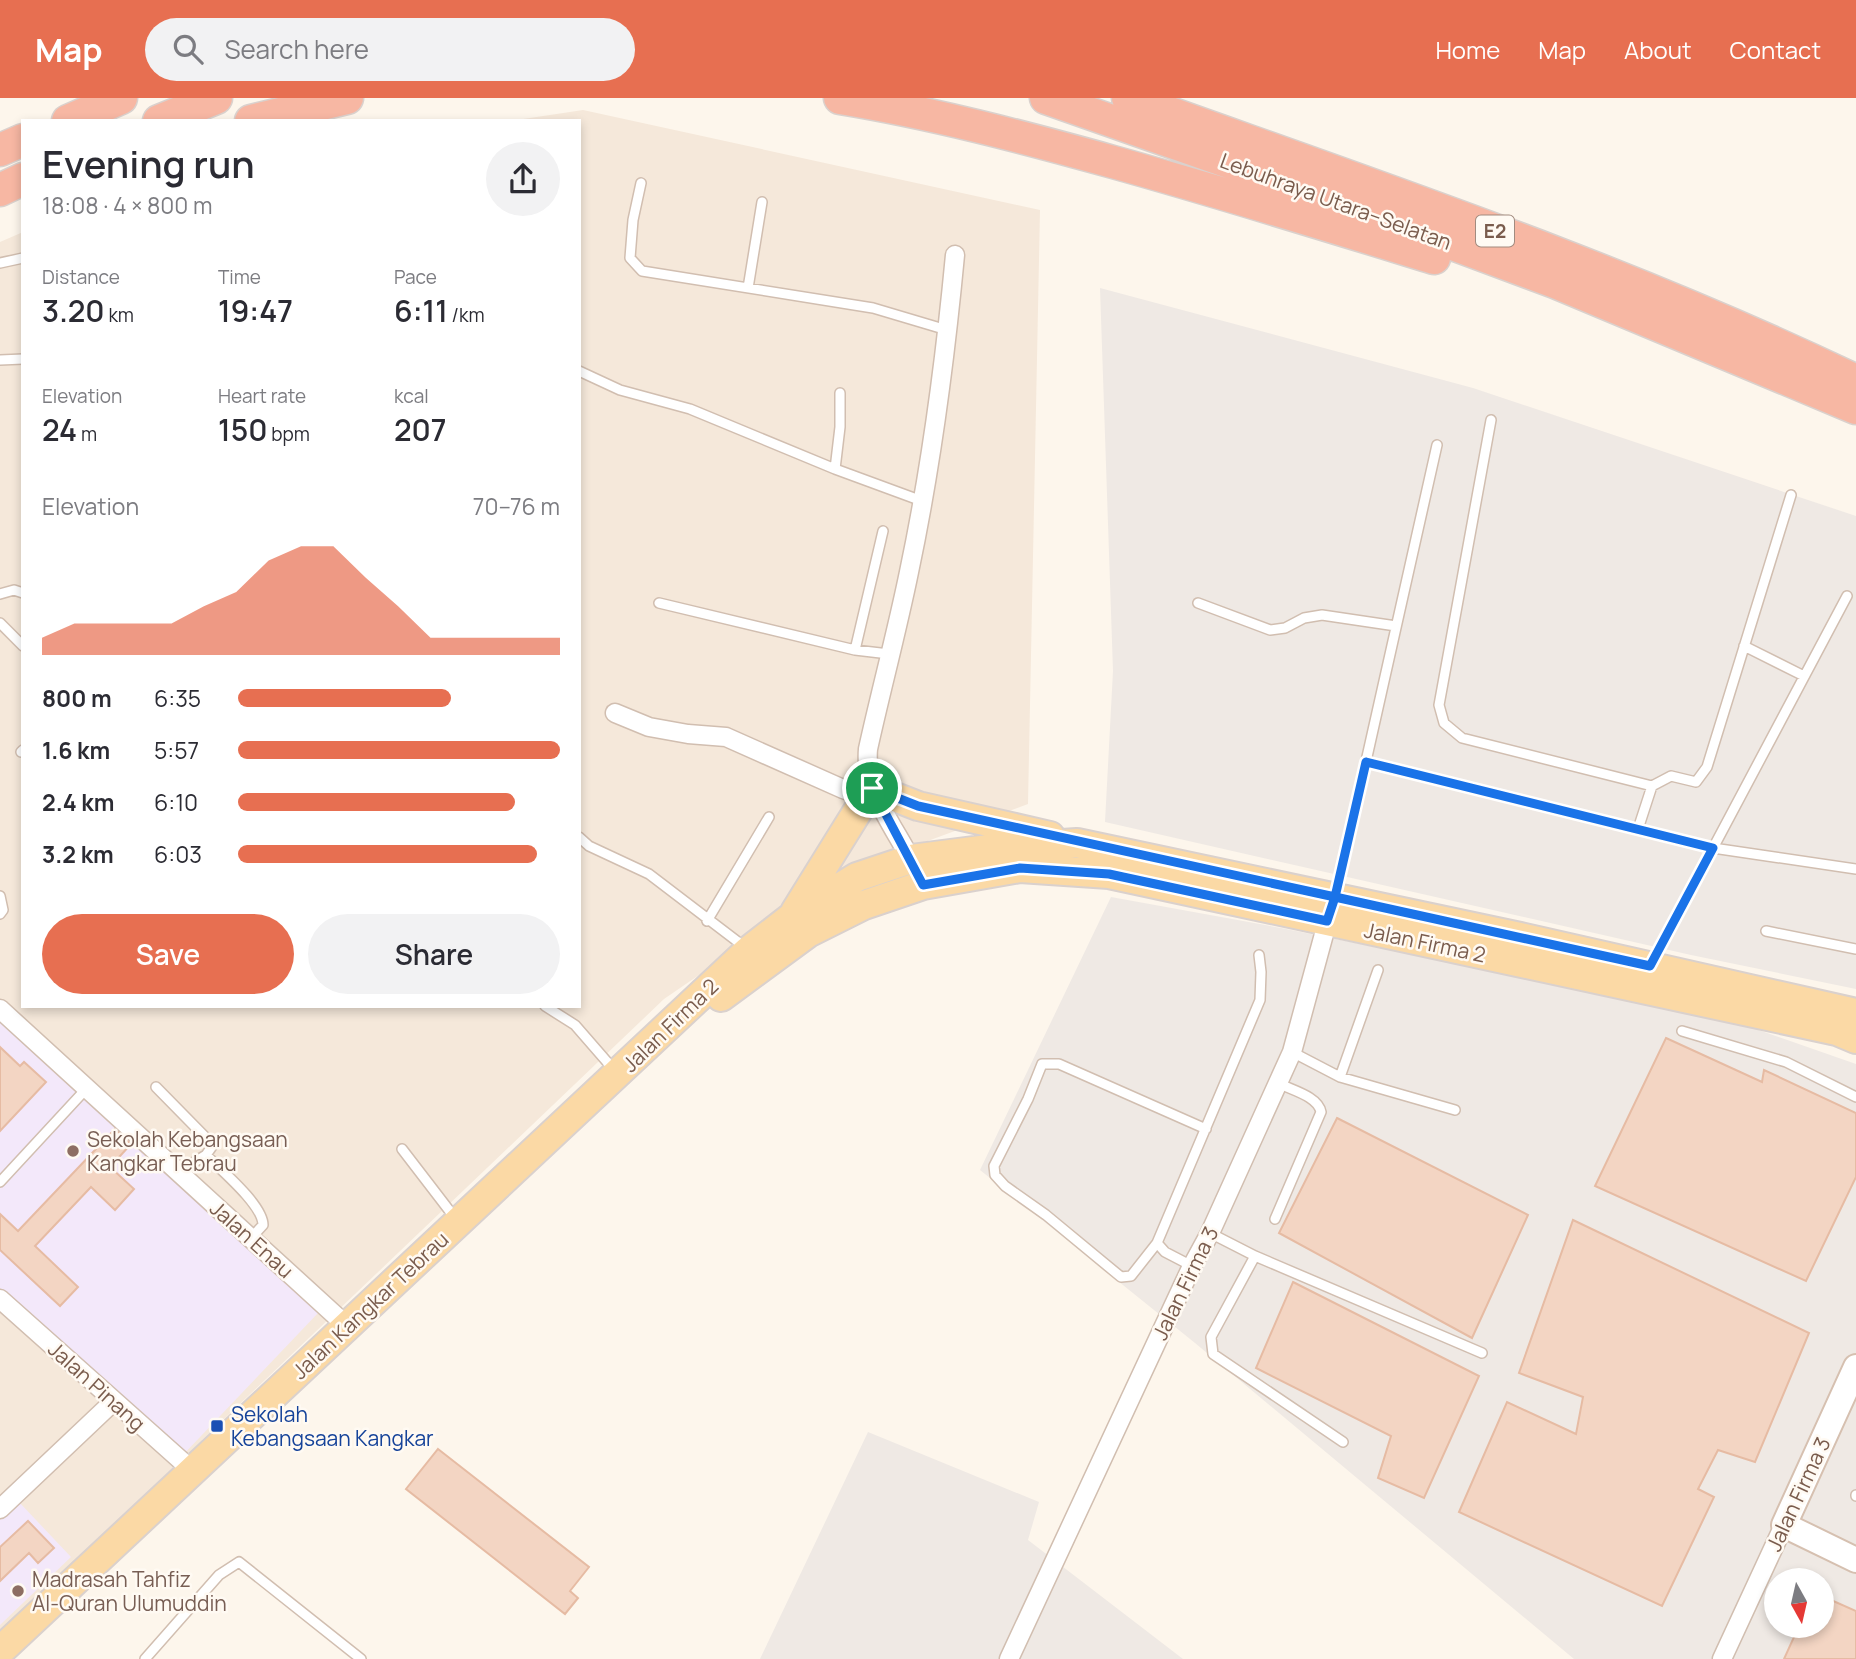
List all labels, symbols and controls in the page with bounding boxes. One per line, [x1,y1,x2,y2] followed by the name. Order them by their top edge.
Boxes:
[145,18,635,81] search box
[35,27,103,72] text: Map
[169,30,207,68] icon: search
[225,31,369,67] text: Search here
[1435,33,1500,66] text: Home
[1538,33,1586,66] text: Map
[1624,33,1692,66] text: About
[1730,33,1821,66] text: Contact
[42,137,255,189] text: Evening run
[486,142,560,216] button: share
[1216,146,1456,256] street label: Lebuhraya Utara–Selatan
[42,189,212,221] text: 18:08 · 4 × 800 m
[1476,216,1514,246] road number: E2
[42,264,120,290] text: Distance
[218,264,261,290] text: Time
[394,264,437,290] text: Pace
[42,290,105,331] text: 3.20
[218,290,293,331] text: 19:47
[394,290,448,331] text: 6:11
[105,302,134,328] text: km
[448,302,485,328] text: /km
[42,383,122,409] text: Elevation
[218,383,306,409] text: Heart rate
[394,383,429,409] text: kcal
[42,409,77,450] text: 24
[218,409,267,450] text: 150
[394,409,447,450] text: 207
[77,421,97,447] text: m
[267,421,310,447] text: bpm
[42,490,139,522] text: Elevation
[473,490,560,522] text: 70–76 m
[42,682,112,714] text: 800 m
[154,682,201,714] text: 6:35
[42,734,110,766] text: 1.6 km
[154,734,199,766] text: 5:57
[842,758,902,818] pin
[853,769,891,807] icon: arrive
[42,786,114,818] text: 2.4 km
[154,786,198,818] text: 6:10
[42,838,114,870] text: 3.2 km
[154,838,202,870] text: 6:03
[42,914,294,994] button: Save
[308,914,560,994] button: Share
[1362,915,1488,969] street label: Jalan Firma 2
[616,972,724,1078] street label: Jalan Firma 2
[87,1125,288,1177] place label: Sekolah Kebangsaan Kangkar Tebrau
[65,1143,81,1159] marker: Sekolah Kebangsaan Kangkar Tebrau
[204,1194,300,1284] street label: Jalan Enau
[1145,1222,1225,1344] street label: Jalan Firma 3
[286,1225,454,1385] street label: Jalan Kangkar Tebrau
[43,1335,151,1437] street label: Jalan Pinang
[231,1400,434,1452] place label: Sekolah Kebangsaan Kangkar
[209,1418,225,1434] marker: Sekolah Kebangsaan Kangkar
[1759,1432,1837,1556] street label: Jalan Firma 3
[32,1565,227,1617] place label: Madrasah Tahfiz Al-Quran Ulumuddin
[1764,1568,1834,1638] north arrow
[1764,1568,1834,1638] map controls
[10,1583,26,1599] marker: Madrasah Tahfiz Al-Quran Ulumuddin

